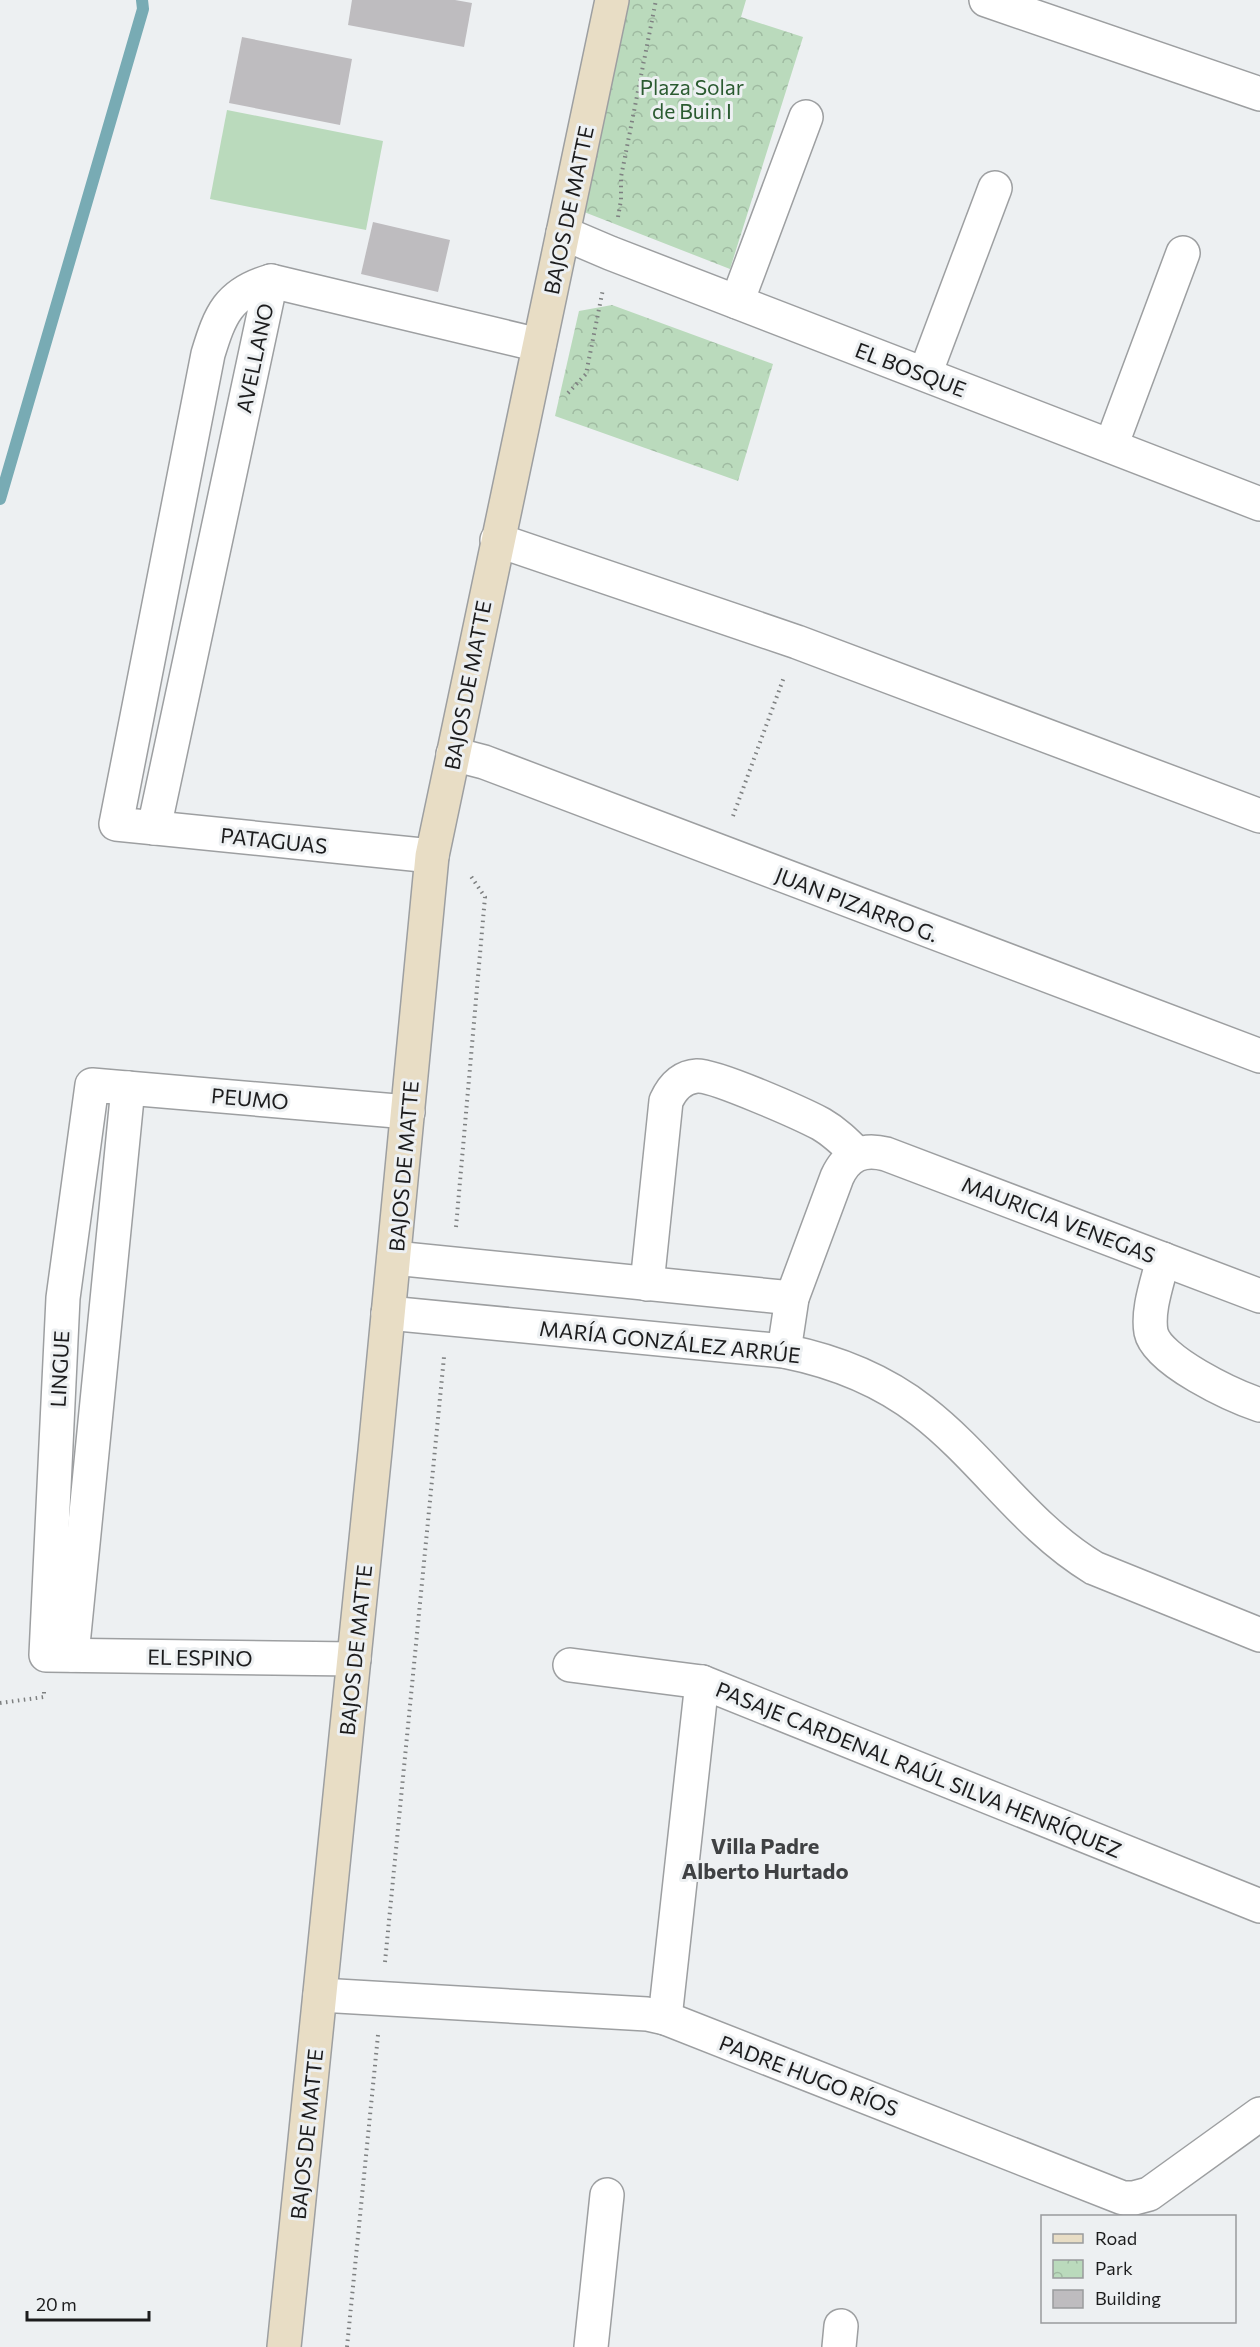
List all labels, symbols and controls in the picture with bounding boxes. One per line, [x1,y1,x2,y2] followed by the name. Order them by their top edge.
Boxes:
[640,74,744,123] park label: Plaza Solar de Buin I
[538,123,598,297] street label: BAJOS DE MATTE
[230,301,278,415] street label: AVELLANO
[852,336,970,402] street label: EL BOSQUE
[438,598,496,772] street label: BAJOS DE MATTE
[219,822,329,858] street label: PATAGUAS
[772,861,942,947] street label: JUAN PIZARRO G.
[383,1079,423,1253] street label: BAJOS DE MATTE
[210,1082,290,1114] street label: PEUMO
[959,1171,1159,1267] street label: MAURICIA VENEGAS
[538,1315,802,1367] street label: MARÍA GONZÁLEZ ARRÚE
[45,1330,73,1408] street label: LINGUE
[334,1563,376,1737] street label: BAJOS DE MATTE
[147,1644,253,1670] street label: EL ESPINO
[712,1676,1126,1862] street label: PASAJE CARDENAL RAÚL SILVA HENRÍQUEZ
[681,1832,849,1884] district label: Villa Padre Alberto Hurtado
[716,2029,902,2121] street label: PADRE HUGO RÍOS
[285,2047,327,2221] street label: BAJOS DE MATTE
[1041,2215,1236,2323] legend
[1095,2227,1137,2249] text: Road
[1095,2257,1133,2279] text: Park
[27,2284,148,2322] scale bar
[1095,2287,1161,2309] text: Building
[36,2293,77,2315] text: 20 m

